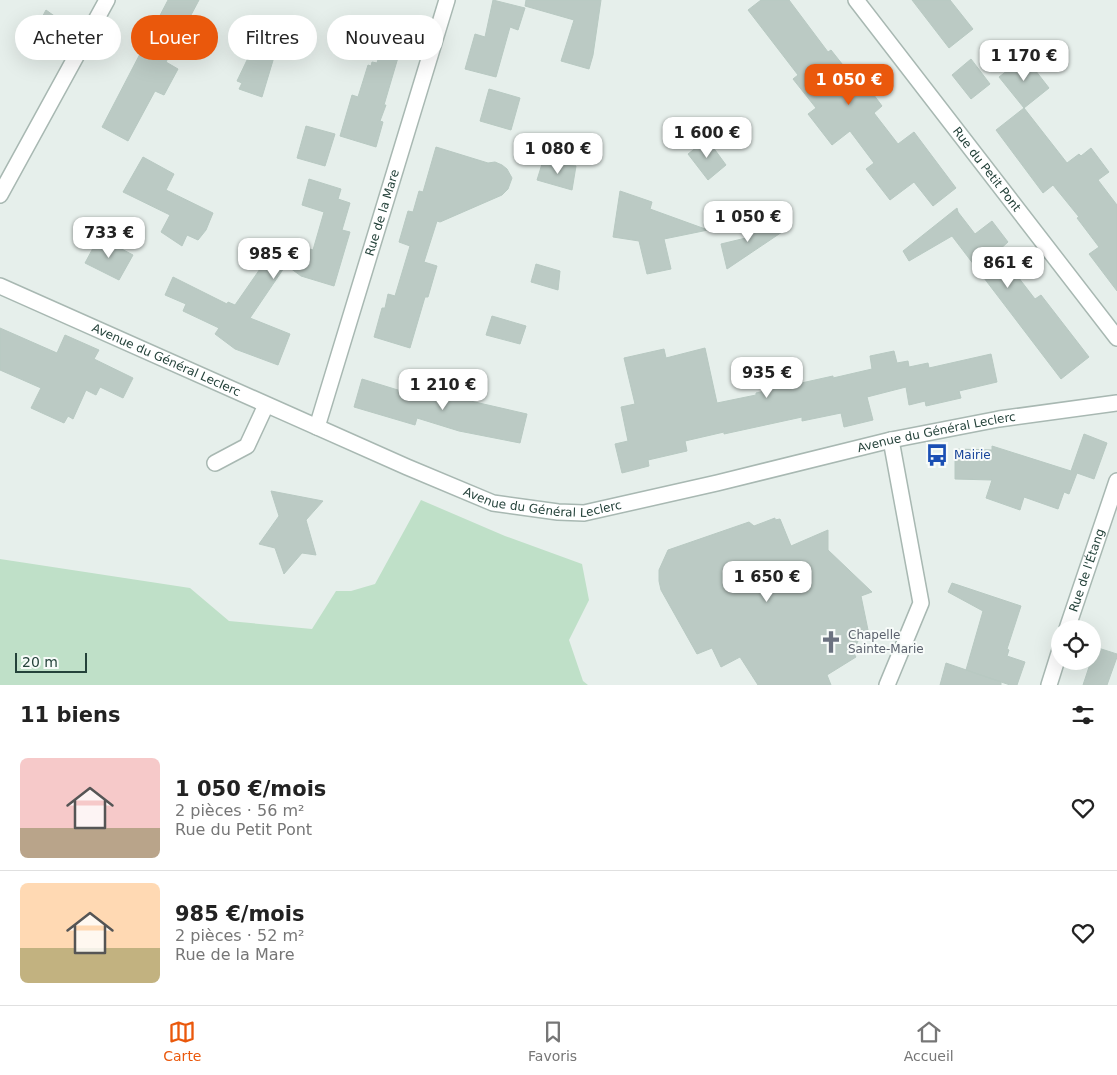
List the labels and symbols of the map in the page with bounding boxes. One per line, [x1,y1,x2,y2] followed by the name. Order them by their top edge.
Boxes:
[978,39,1070,82] pin: 1 170 €
[803,64,895,106] pin: 1 050 €
[661,116,753,159] pin: 1 600 €
[950,124,1024,215] street label: Rue du Petit Pont
[512,132,604,175] pin: 1 080 €
[362,168,402,258] street label: Rue de la Mare
[702,200,794,243] pin: 1 050 €
[74,216,144,259] pin: 733 €
[239,238,309,280] pin: 985 €
[973,246,1043,289] pin: 861 €
[90,321,243,399] street label: Avenue du Général Leclerc
[732,356,802,399] pin: 935 €
[397,368,489,411] pin: 1 210 €
[856,410,1016,455] street label: Avenue du Général Leclerc
[924,442,950,468] bus stop icon: Mairie
[954,448,991,462] place label: Mairie
[461,484,623,520] street label: Avenue du Général Leclerc
[1066,527,1107,614] street label: Rue de l'Étang
[721,560,813,603] pin: 1 650 €
[848,628,924,656] place label: Chapelle Sainte-Marie
[818,629,844,655] church icon: Chapelle Sainte-Marie
[15,650,88,673] scale bar

